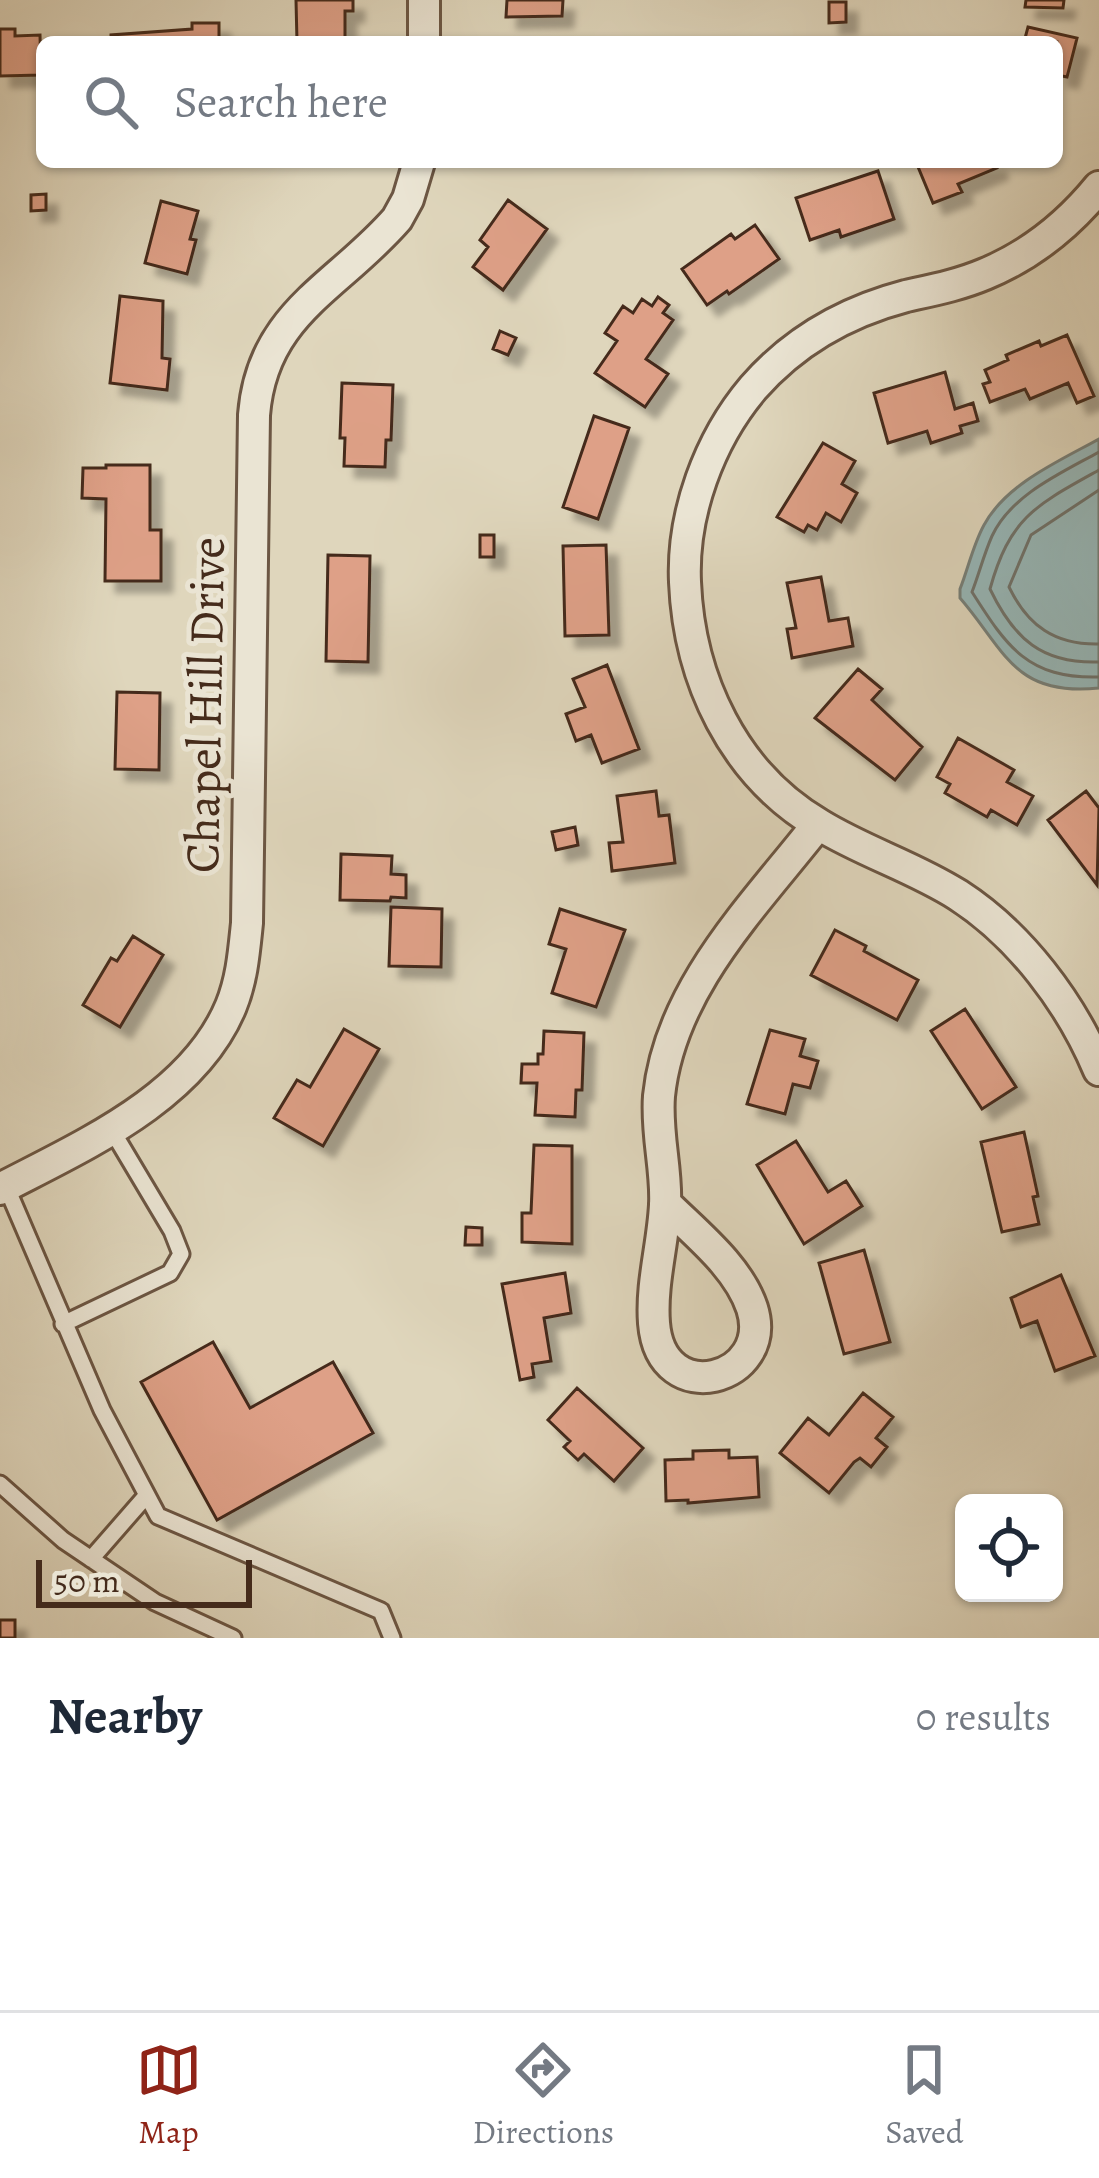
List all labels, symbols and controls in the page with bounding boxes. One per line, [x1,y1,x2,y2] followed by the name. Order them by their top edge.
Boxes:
[36,36,1063,168] search box
[78,69,144,135] icon: search
[174,71,388,133] text: Search here
[169,536,241,874] street label: Chapel Hill Drive
[955,1494,1063,1602] map controls
[955,1494,1063,1602] button: locate
[36,1554,252,1607] scale bar
[54,1558,120,1603] text: 50 m
[48,1681,202,1751] text: Nearby
[916,1690,1051,1743] text: 0 results
[136,2037,202,2154] tab: Map
[473,2037,614,2154] tab: Directions
[885,2037,963,2154] tab: Saved

